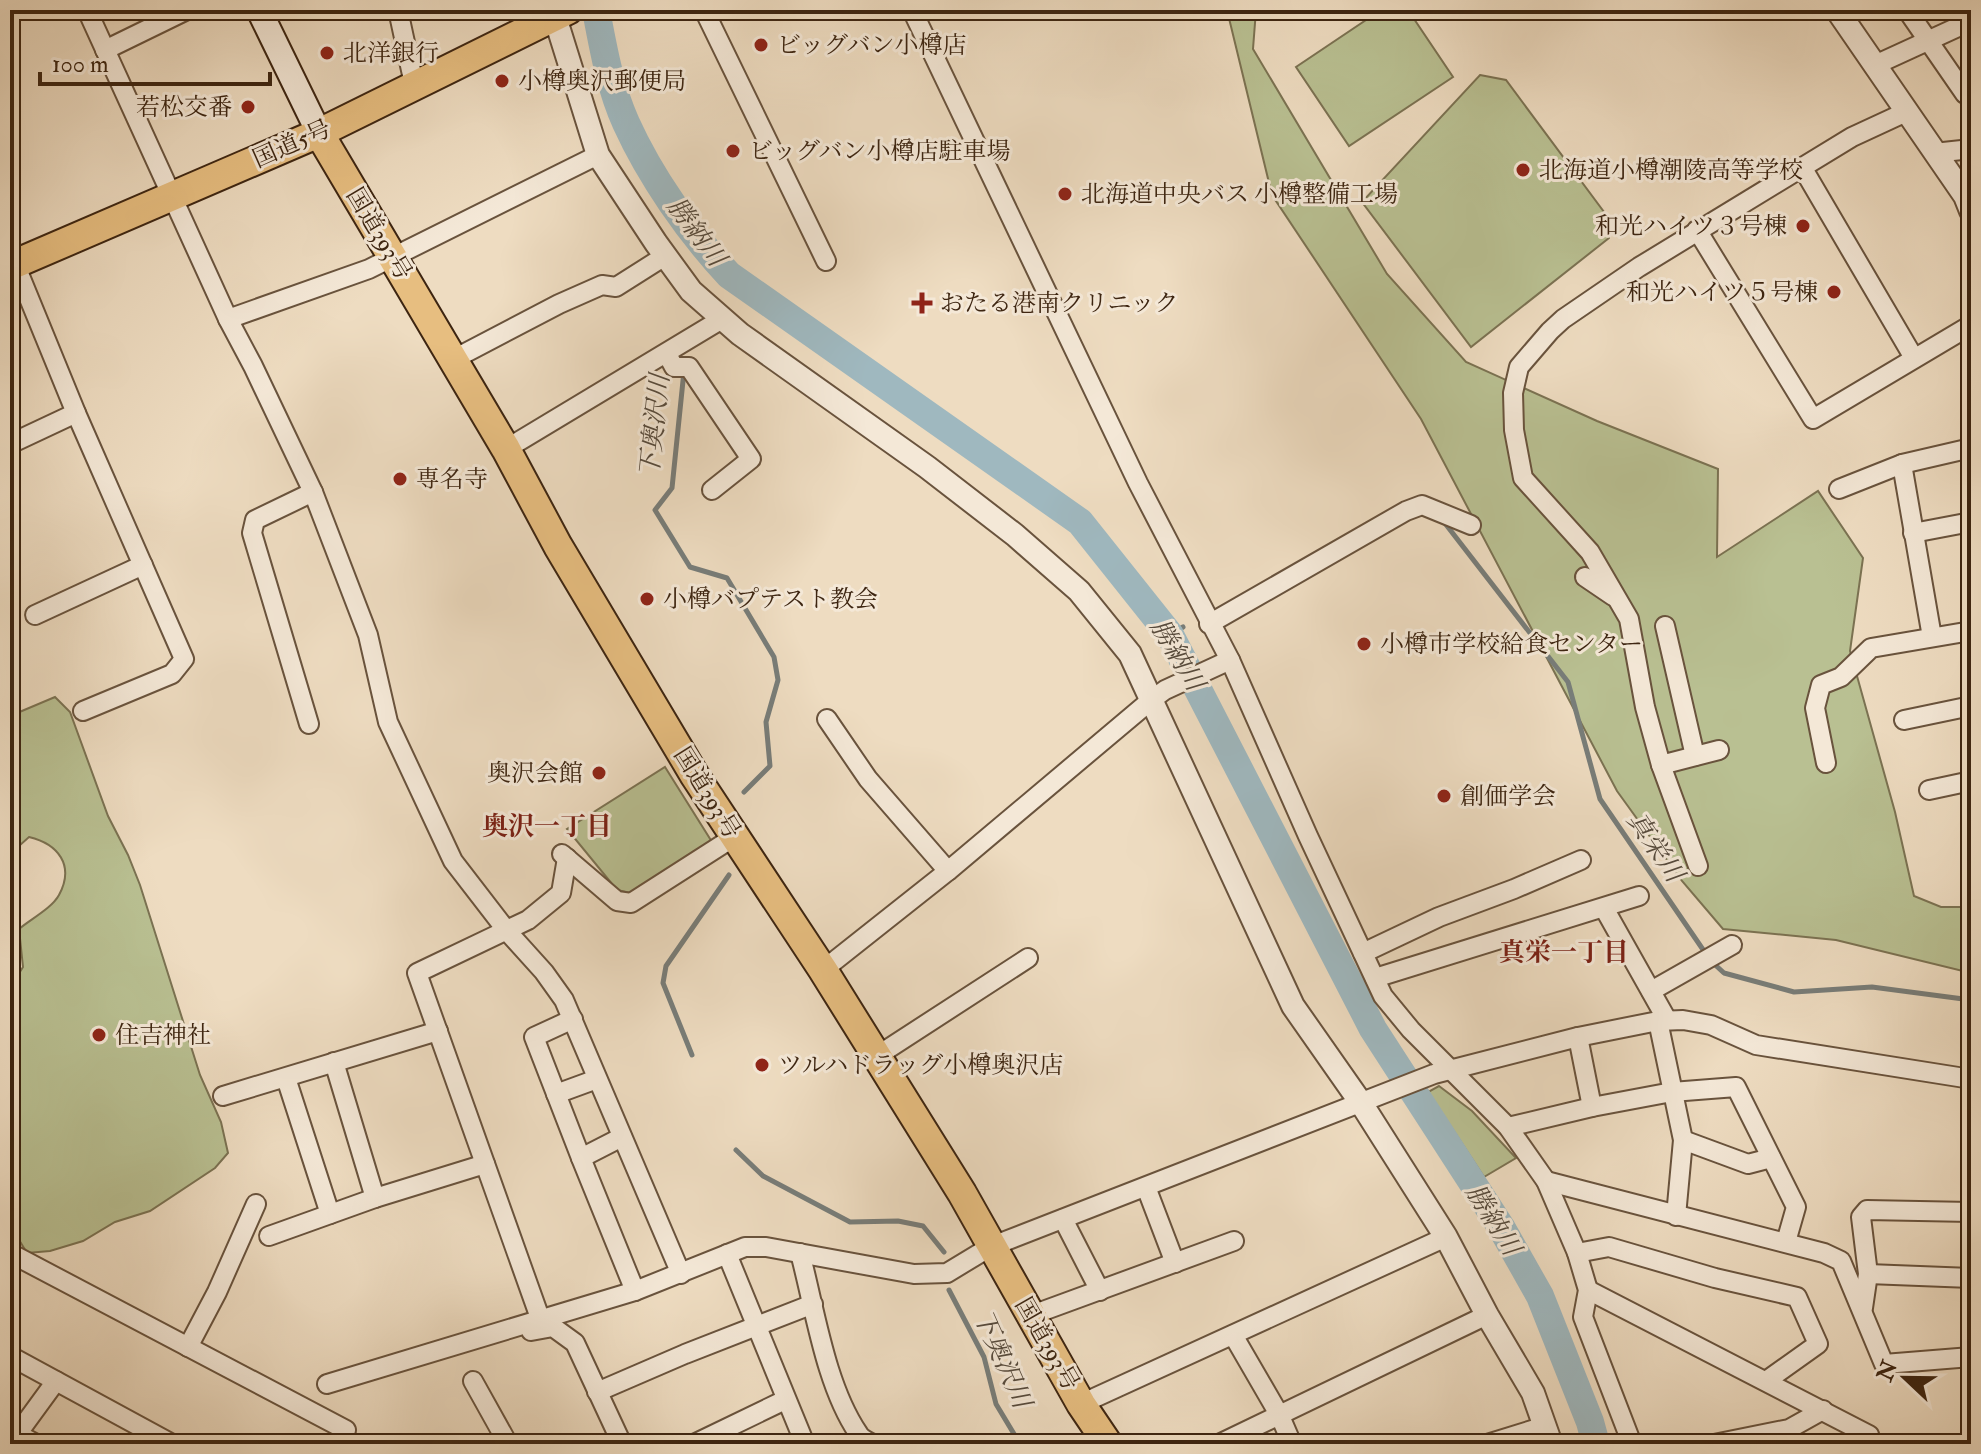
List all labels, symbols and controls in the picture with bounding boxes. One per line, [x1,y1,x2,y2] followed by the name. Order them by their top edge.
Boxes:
[777,30,967,61] place label: ビッグバン小樽店
[40,36,270,86] scale bar
[752,36,770,54] marker: ビッグバン小樽店
[343,38,439,69] place label: 北洋銀行
[318,44,336,62] marker: 北洋銀行
[52,49,109,80] text: 100 m
[518,66,686,97] place label: 小樽奥沢郵便局
[493,72,511,90] marker: 小樽奥沢郵便局
[136,92,232,123] place label: 若松交番
[239,98,257,116] marker: 若松交番
[248,113,336,175] street label: 国道5号
[749,136,1011,167] place label: ビッグバン小樽店駐車場
[724,142,742,160] marker: ビッグバン小樽店駐車場
[1539,155,1803,186] place label: 北海道小樽潮陵高等学校
[1514,161,1532,179] marker: 北海道小樽潮陵高等学校
[1081,179,1398,210] place label: 北海道中央バス 小樽整備工場
[339,182,419,286] street label: 国道393号
[1056,185,1074,203] marker: 北海道中央バス 小樽整備工場
[660,191,734,275] water label: 勝納川
[1595,211,1787,242] place label: 和光ハイツ３号棟
[1794,217,1812,235] marker: 和光ハイツ３号棟
[1626,277,1818,308] place label: 和光ハイツ５号棟
[1825,283,1843,301] marker: 和光ハイツ５号棟
[940,288,1179,319] place label: おたる港南クリニック
[911,292,933,314] marker: おたる港南クリニック
[634,370,677,479] water label: 下奥沢川
[416,464,488,495] place label: 専名寺
[391,470,409,488] marker: 専名寺
[663,584,878,615] place label: 小樽バプテスト教会
[638,590,656,608] marker: 小樽バプテスト教会
[1143,613,1212,699] water label: 勝納川
[1380,629,1643,660] place label: 小樽市学校給食センター
[1355,635,1373,653] marker: 小樽市学校給食センター
[667,741,747,845] street label: 国道393号
[487,758,583,789] place label: 奥沢会館
[590,764,608,782] marker: 奥沢会館
[1460,781,1556,812] place label: 創価学会
[1435,787,1453,805] marker: 創価学会
[1620,806,1692,891] water label: 真栄川
[482,811,612,843] district label: 奥沢一丁目
[1499,937,1629,969] district label: 真栄一丁目
[115,1020,211,1051] place label: 住吉神社
[90,1026,108,1044] marker: 住吉神社
[778,1050,1063,1081] place label: ツルハドラッグ小樽奥沢店
[753,1056,771,1074] marker: ツルハドラッグ小樽奥沢店
[1459,1178,1529,1264] water label: 勝納川
[1008,1292,1086,1396] street label: 国道393号
[966,1305,1039,1416] water label: 下奥沢川
[1865,1338,1945,1418] north arrow
[1870,1356,1904,1386] text: N

